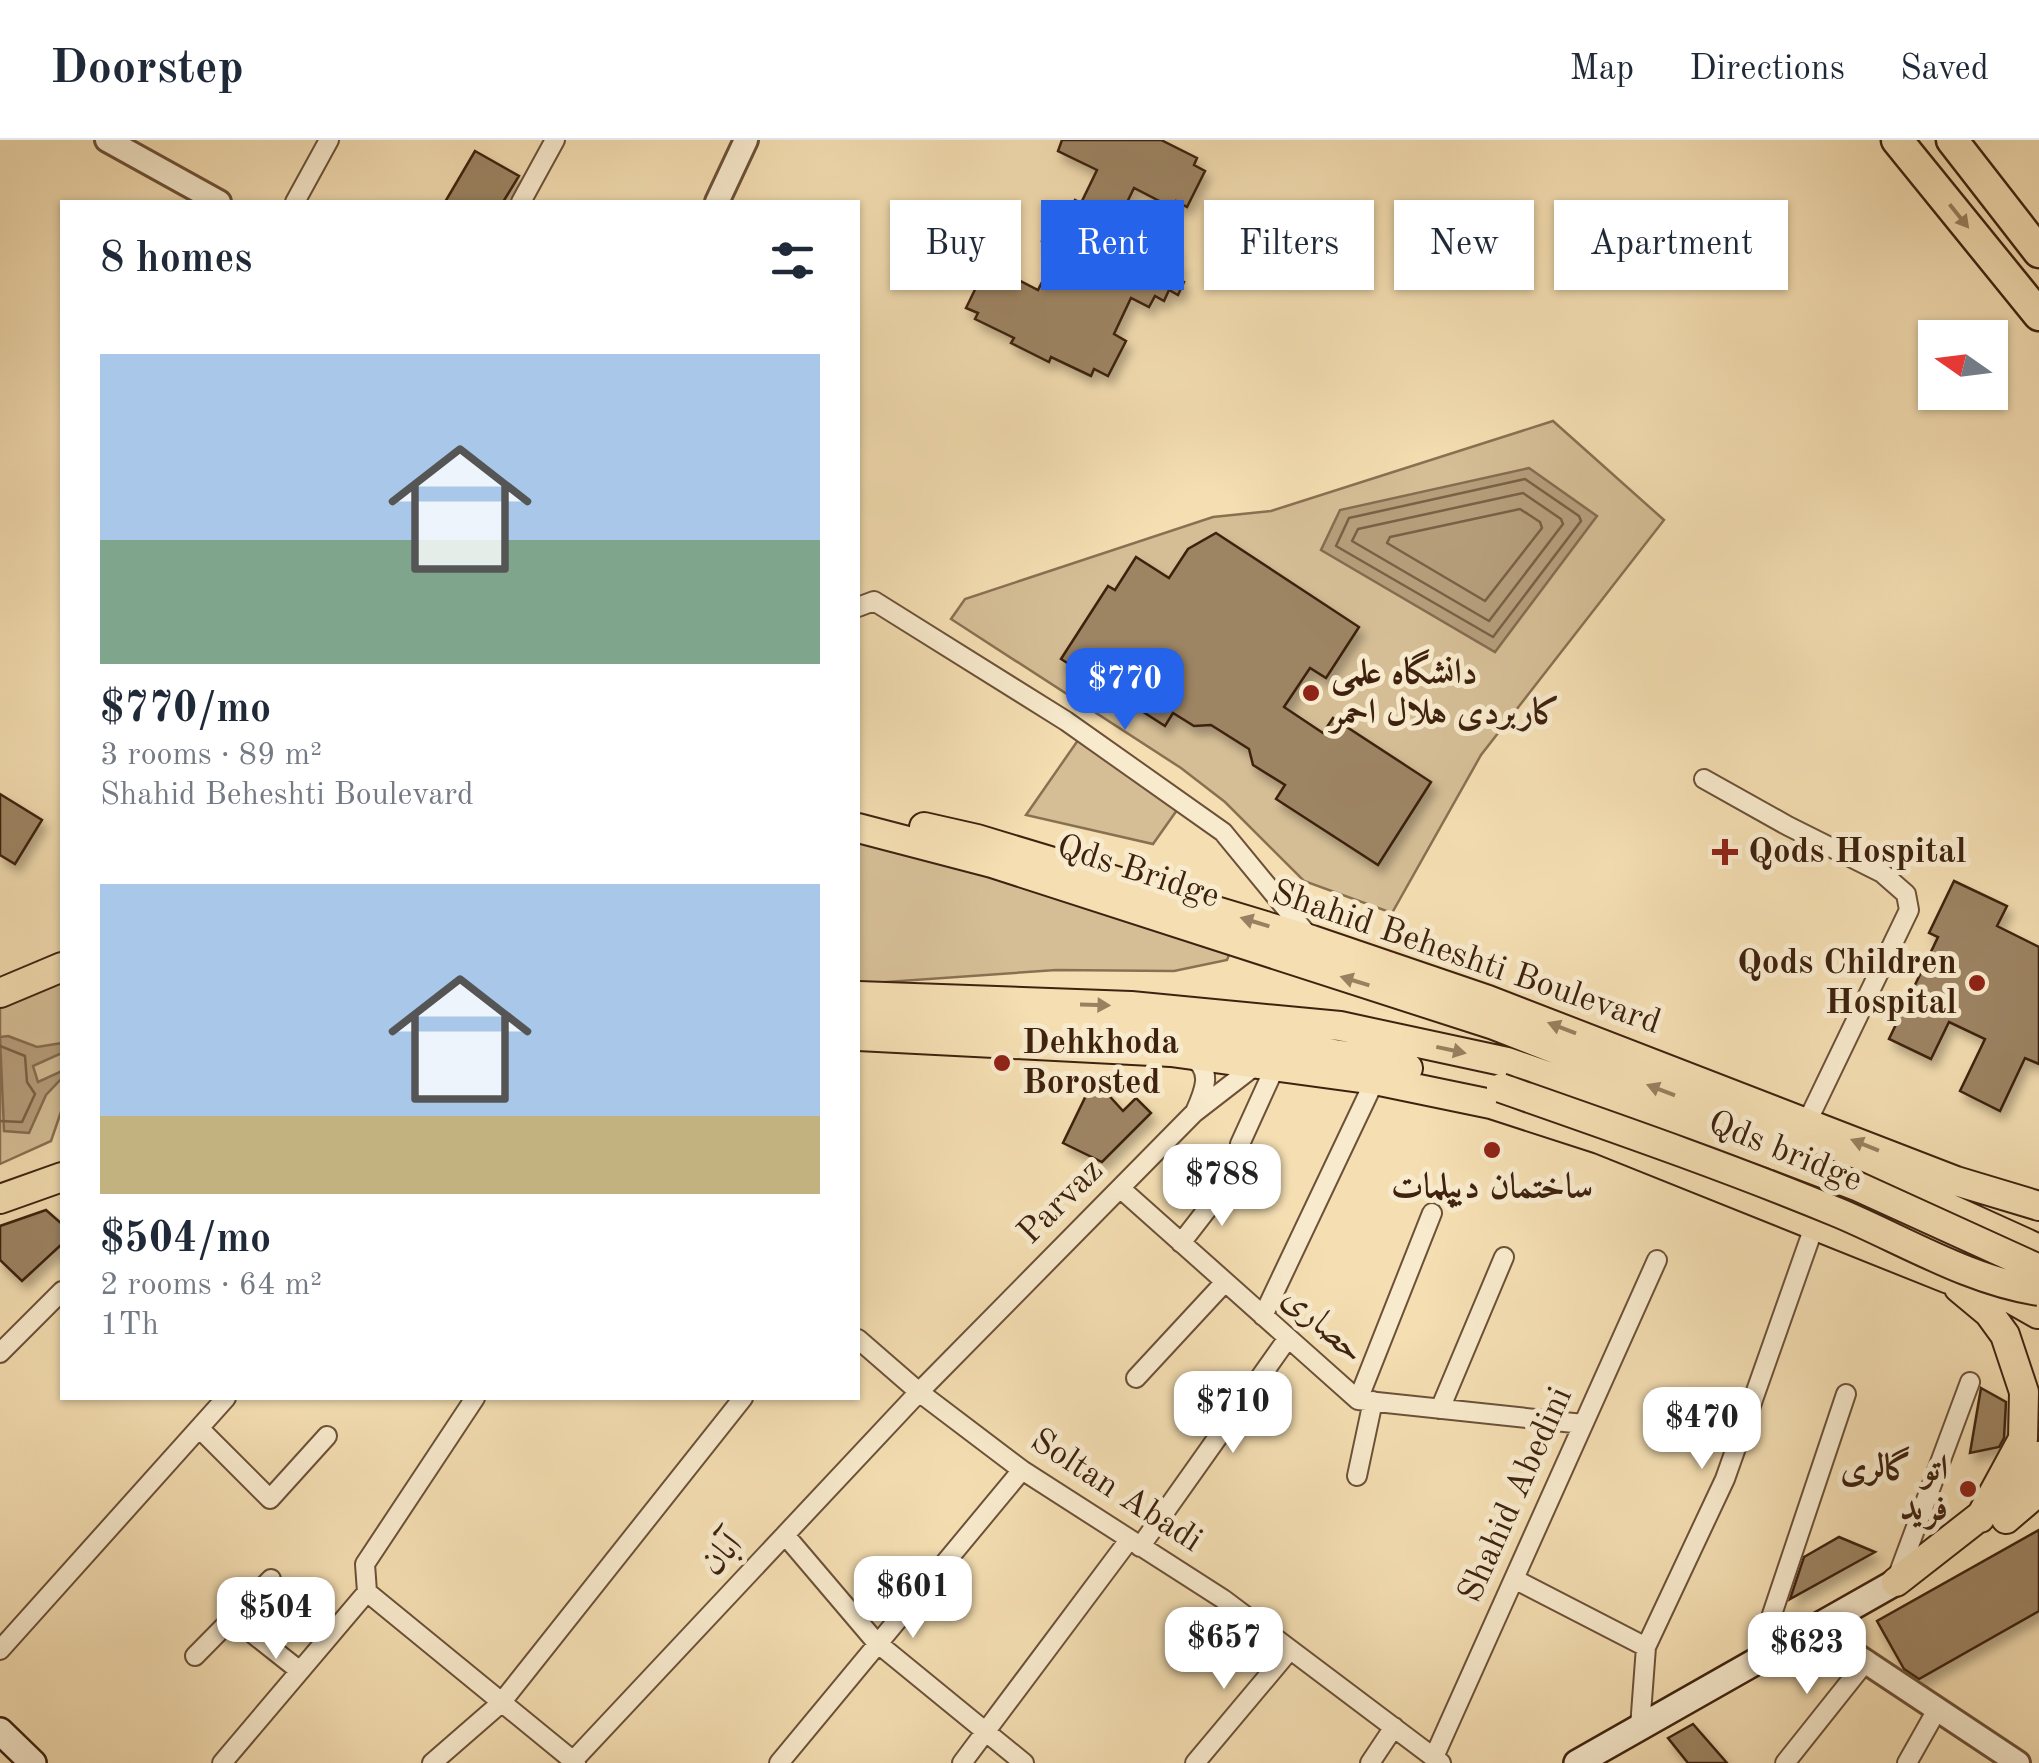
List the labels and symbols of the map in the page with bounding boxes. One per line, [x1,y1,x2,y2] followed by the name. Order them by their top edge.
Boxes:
[1948,203,1969,228] one-way arrow
[1918,320,2008,410] north arrow
[1066,648,1184,733] pin: $770
[1327,649,1560,735] place label: دانشگاه علمی کاربردی هلال احمر
[1300,682,1322,704] marker: دانشگاه علمی کاربردی هلال احمر
[1052,829,1224,915] street label: Qds Bridge
[1748,835,1967,870] place label: Qods Hospital
[1712,839,1738,865] marker: Qods Hospital
[1267,875,1665,1041] street label: Shahid Beheshti Boulevard
[1239,914,1270,929] one-way arrow
[1737,946,1957,1021] place label: Qods Children Hospital
[1966,972,1988,994] marker: Qods Children Hospital
[1340,973,1370,988] one-way arrow
[1079,997,1111,1013] one-way arrow
[1547,1020,1577,1036] one-way arrow
[1022,1026,1179,1101] place label: Dehkhoda Borosted
[1436,1043,1467,1059] one-way arrow
[991,1052,1013,1074] marker: Dehkhoda Borosted
[1646,1082,1676,1097] one-way arrow
[1703,1105,1867,1199] street label: Qds bridge
[1850,1136,1880,1152] one-way arrow
[1481,1139,1503,1161] marker: ساختمان دیپلمات
[1163,1144,1281,1229] pin: $788
[1012,1153,1110,1251] street label: Parvaz
[1391,1170,1593,1208] place label: ساختمان دیپلمات
[1275,1280,1371,1371] street label: حصاری
[1174,1371,1292,1456] pin: $710
[1453,1382,1579,1608] street label: Shahid Abedini
[1643,1387,1761,1472] pin: $470
[1024,1423,1208,1559] street label: Soltan Abadi
[1840,1446,1948,1531] place label: اتو گالری فرید
[1957,1478,1979,1500] marker: اتو گالری فرید
[691,1522,752,1583] street label: آبان
[854,1556,972,1641] pin: $601
[217,1577,335,1662] pin: $504
[1165,1607,1283,1692] pin: $657
[1748,1612,1866,1697] pin: $623

